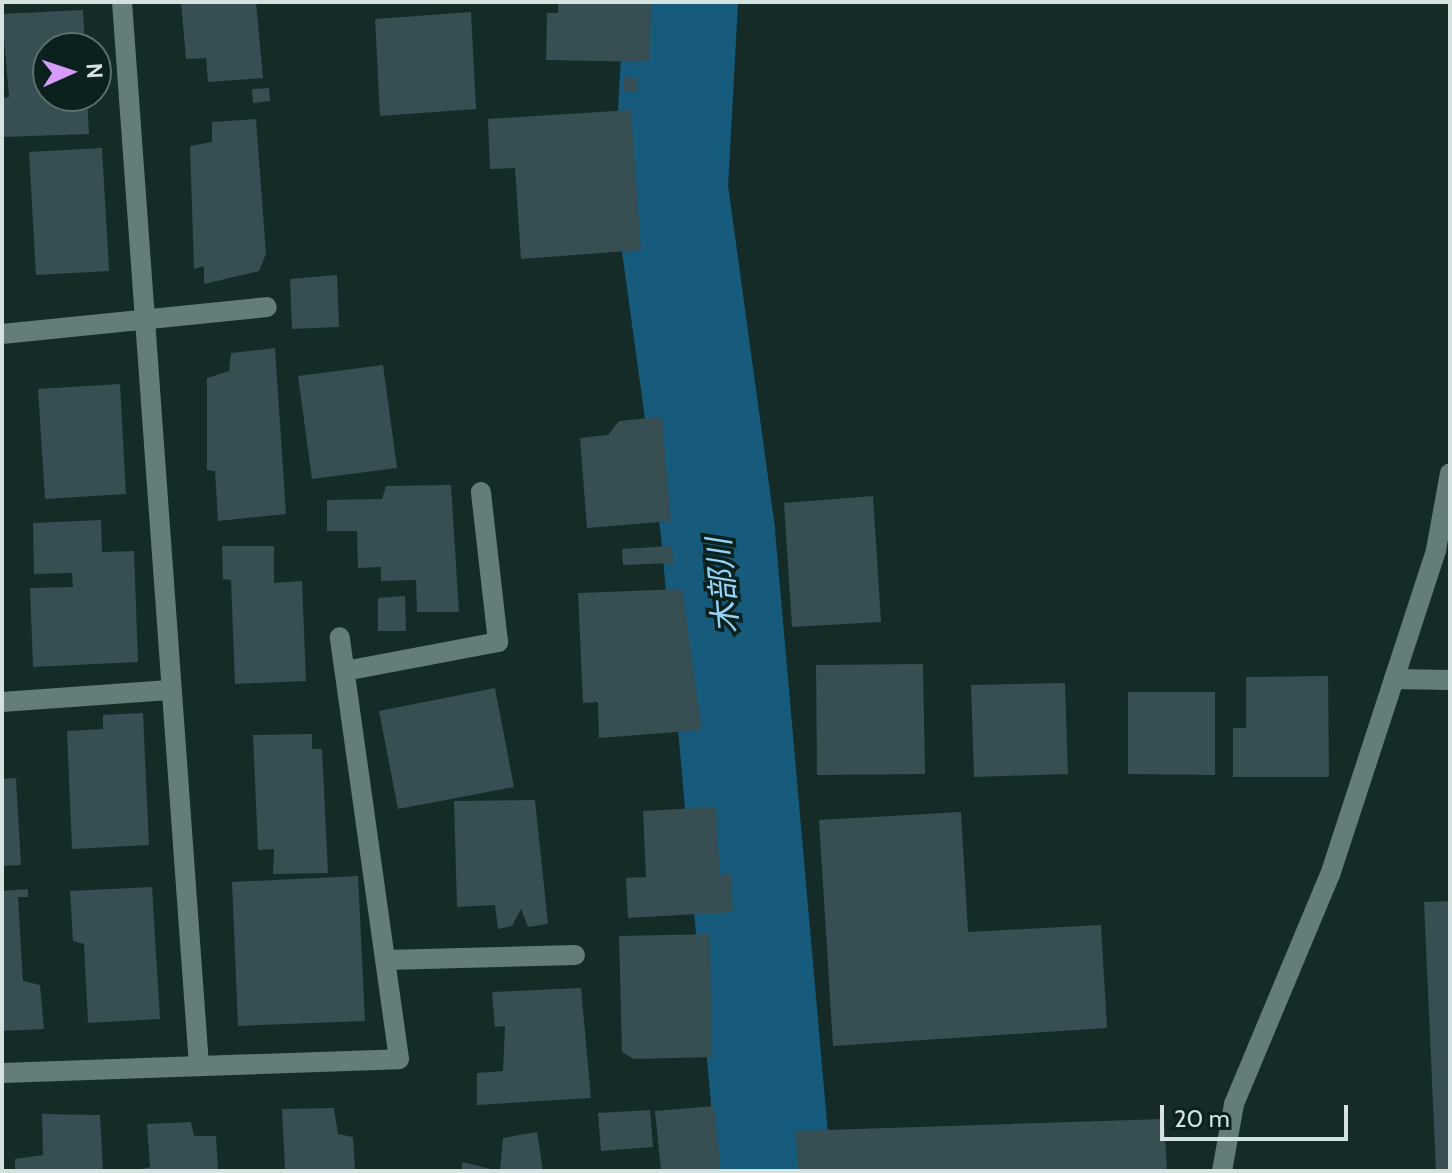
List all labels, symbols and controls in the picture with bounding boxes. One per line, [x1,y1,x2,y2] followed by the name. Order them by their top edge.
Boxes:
[32,32,112,112] north arrow
[81,62,108,79] text: N
[700,537,746,635] water label: 木部川
[1164,1089,1352,1139] scale bar
[1174,1104,1230,1133] text: 20 m

